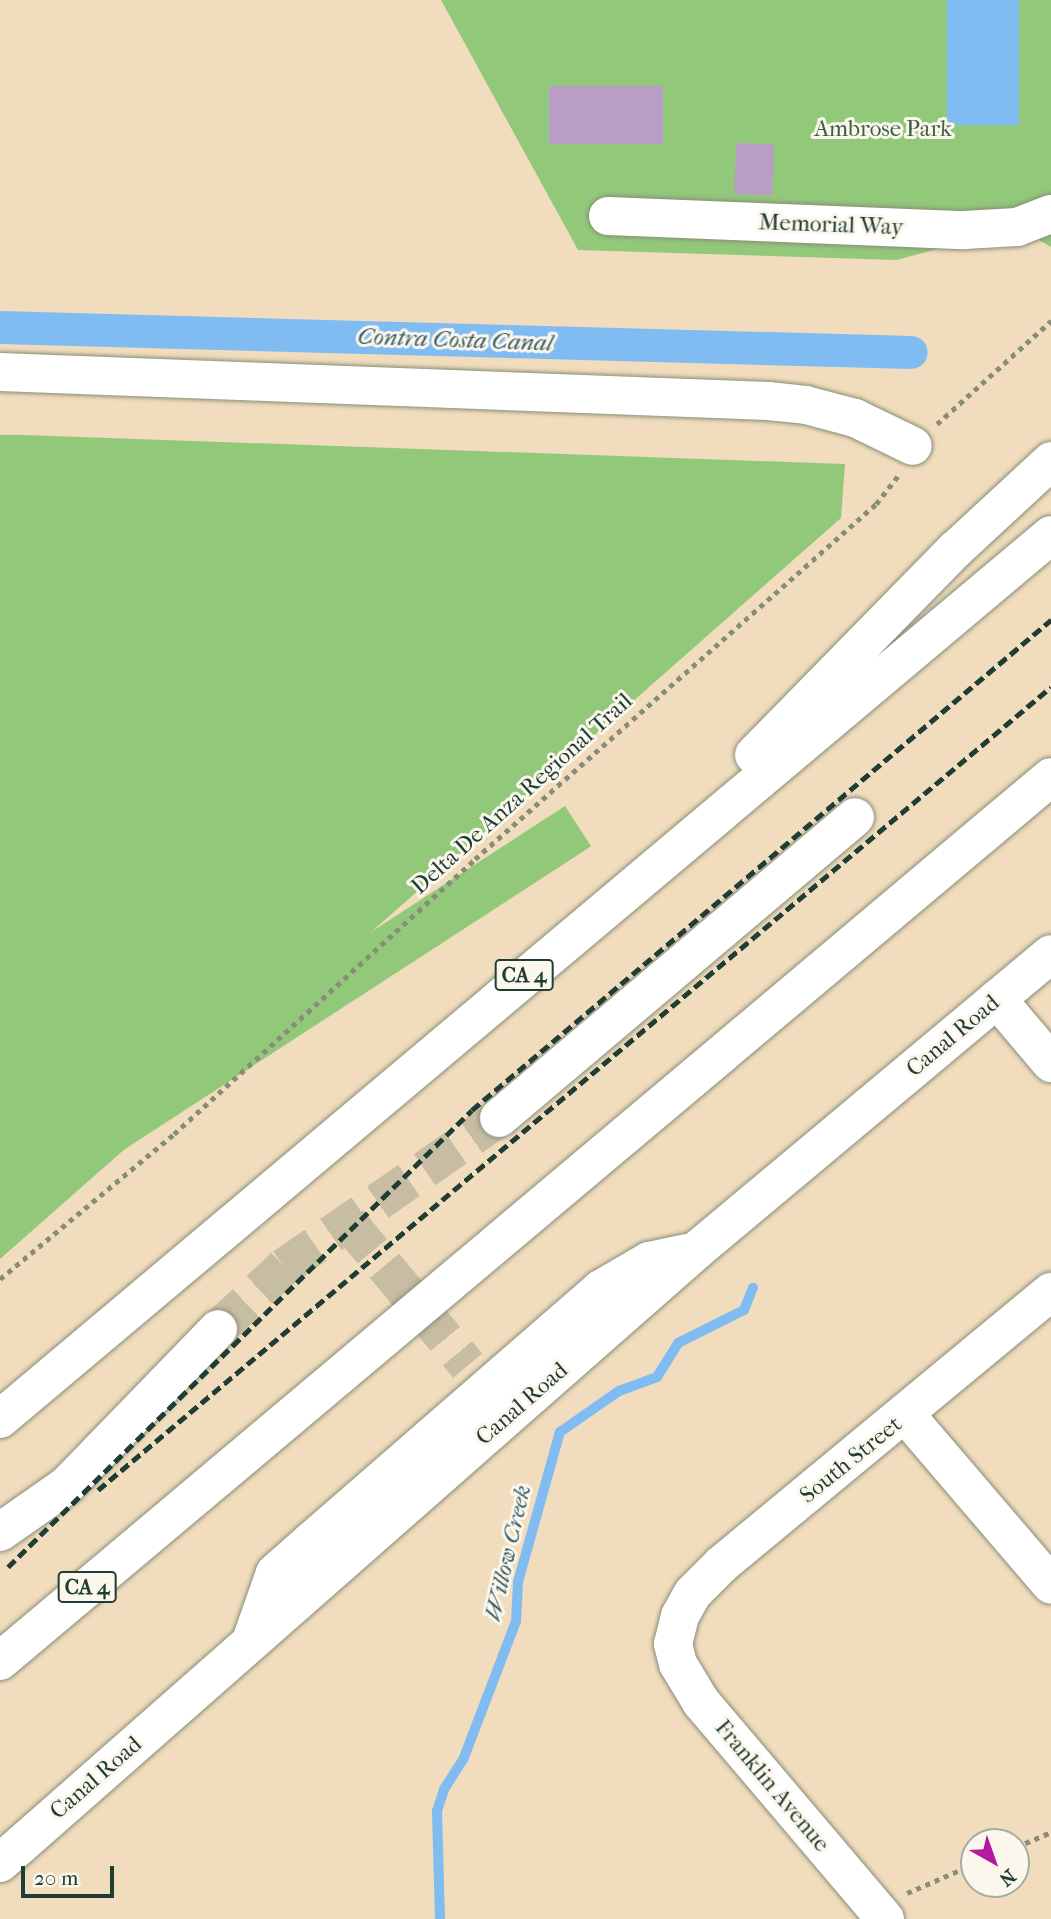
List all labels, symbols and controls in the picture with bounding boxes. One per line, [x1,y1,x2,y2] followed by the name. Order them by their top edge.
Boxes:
[814,115,952,143] park label: Ambrose Park
[758,209,904,241] street label: Memorial Way
[357,322,553,358] water label: Contra Costa Canal
[406,687,638,901] street label: Delta De Anza Regional Trail
[494,958,554,992] road number: CA 4
[901,989,1005,1083] street label: Canal Road
[470,1357,574,1451] street label: Canal Road
[795,1411,907,1509] street label: South Street
[478,1482,538,1624] water label: Willow Creek
[57,1570,117,1604] road number: CA 4
[709,1714,835,1858] street label: Franklin Avenue
[44,1731,148,1825] street label: Canal Road
[960,1828,1030,1898] north arrow
[24,1853,117,1897] scale bar
[995,1864,1020,1891] text: N
[34,1866,78,1890] text: 20 m

